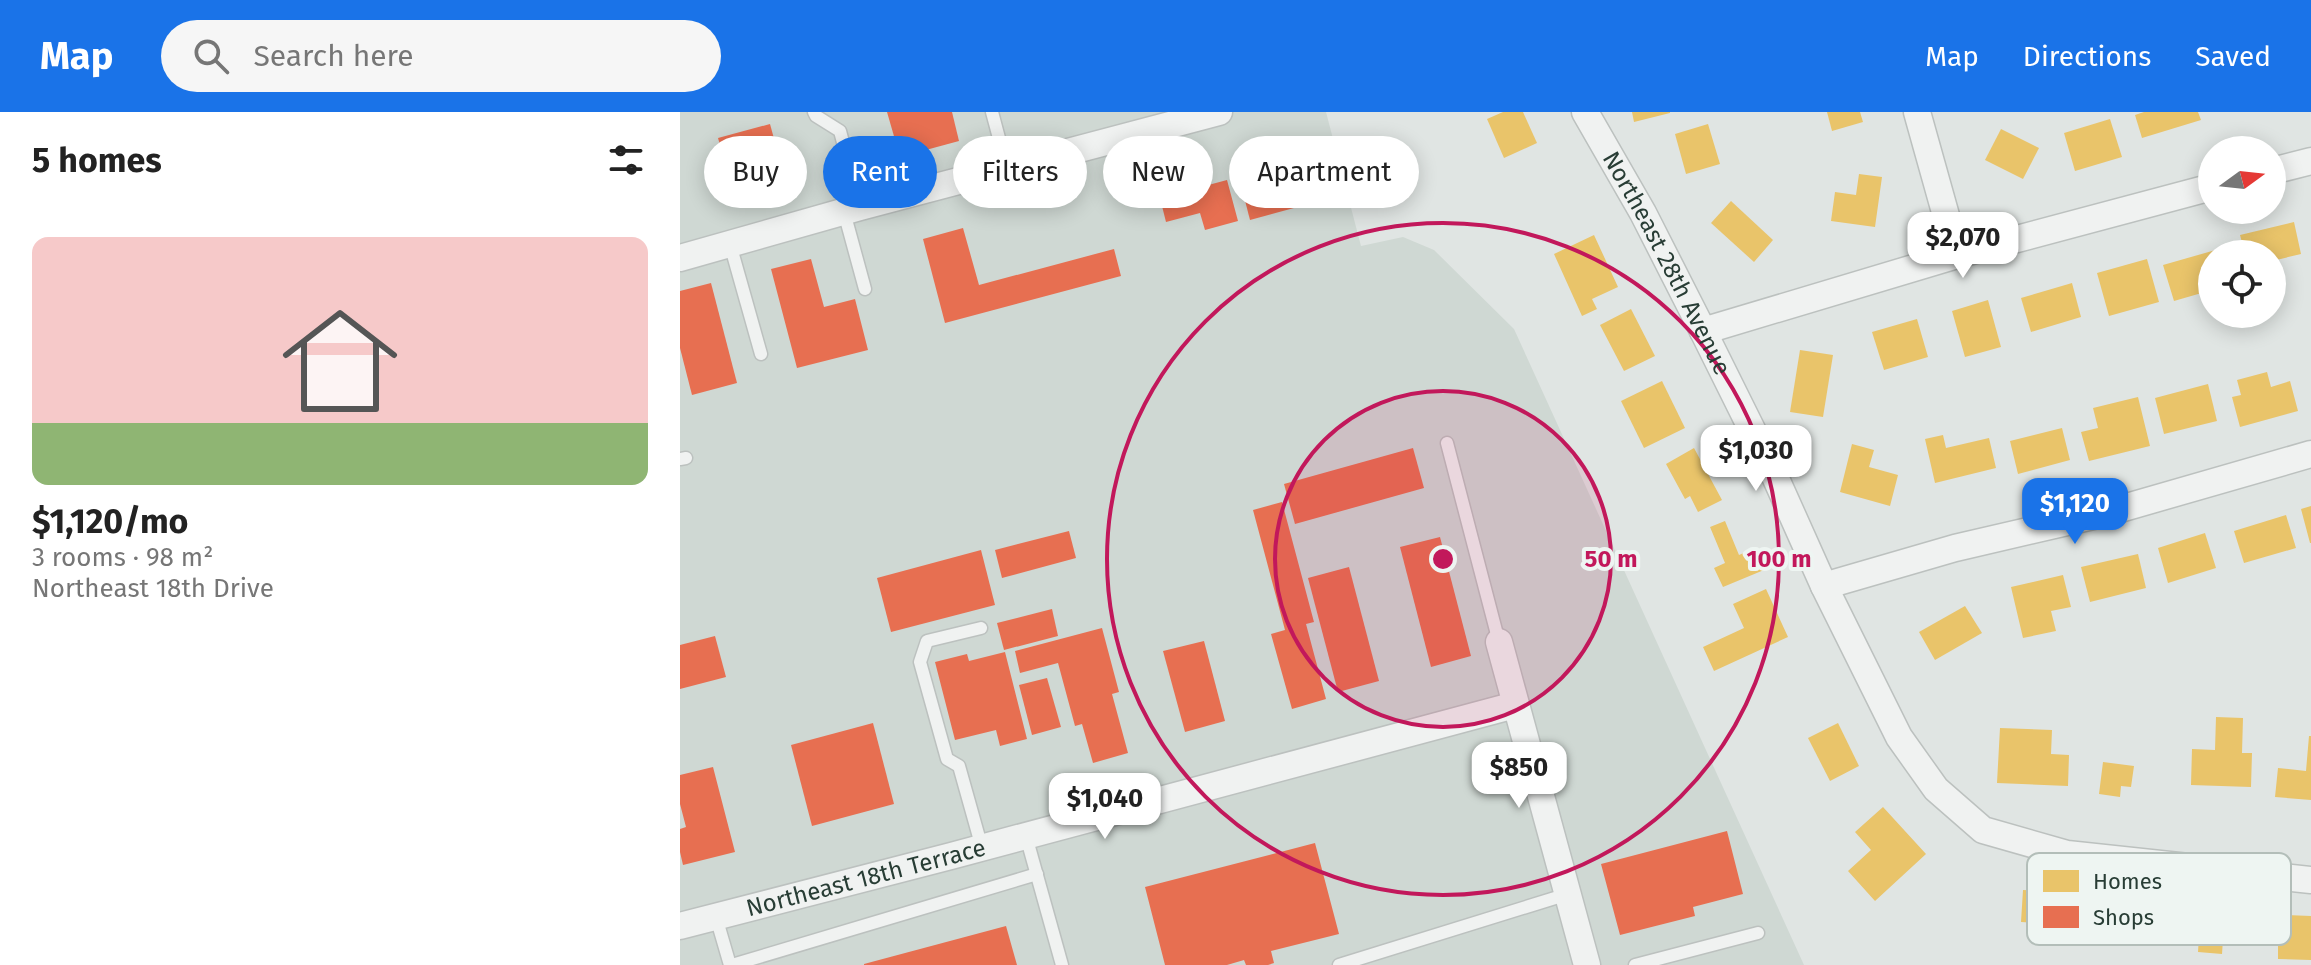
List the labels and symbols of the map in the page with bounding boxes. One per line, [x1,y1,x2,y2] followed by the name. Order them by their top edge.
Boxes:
[2198,136,2286,224] north arrow
[1597,146,1737,380] street label: Northeast 28th Avenue
[1898,212,2028,280] pin: $2,070
[1691,425,1821,493] pin: $1,030
[2010,478,2140,546] pin: $1,120
[1429,545,1457,573] centre of rings
[1585,545,1637,573] text: 50 m
[1746,545,1812,573] text: 100 m
[1472,742,1566,810] pin: $850
[1040,773,1170,841] pin: $1,040
[743,833,989,922] street label: Northeast 18th Terrace
[2027,853,2291,945] legend
[2093,868,2162,895] text: Homes
[2093,904,2154,931] text: Shops

